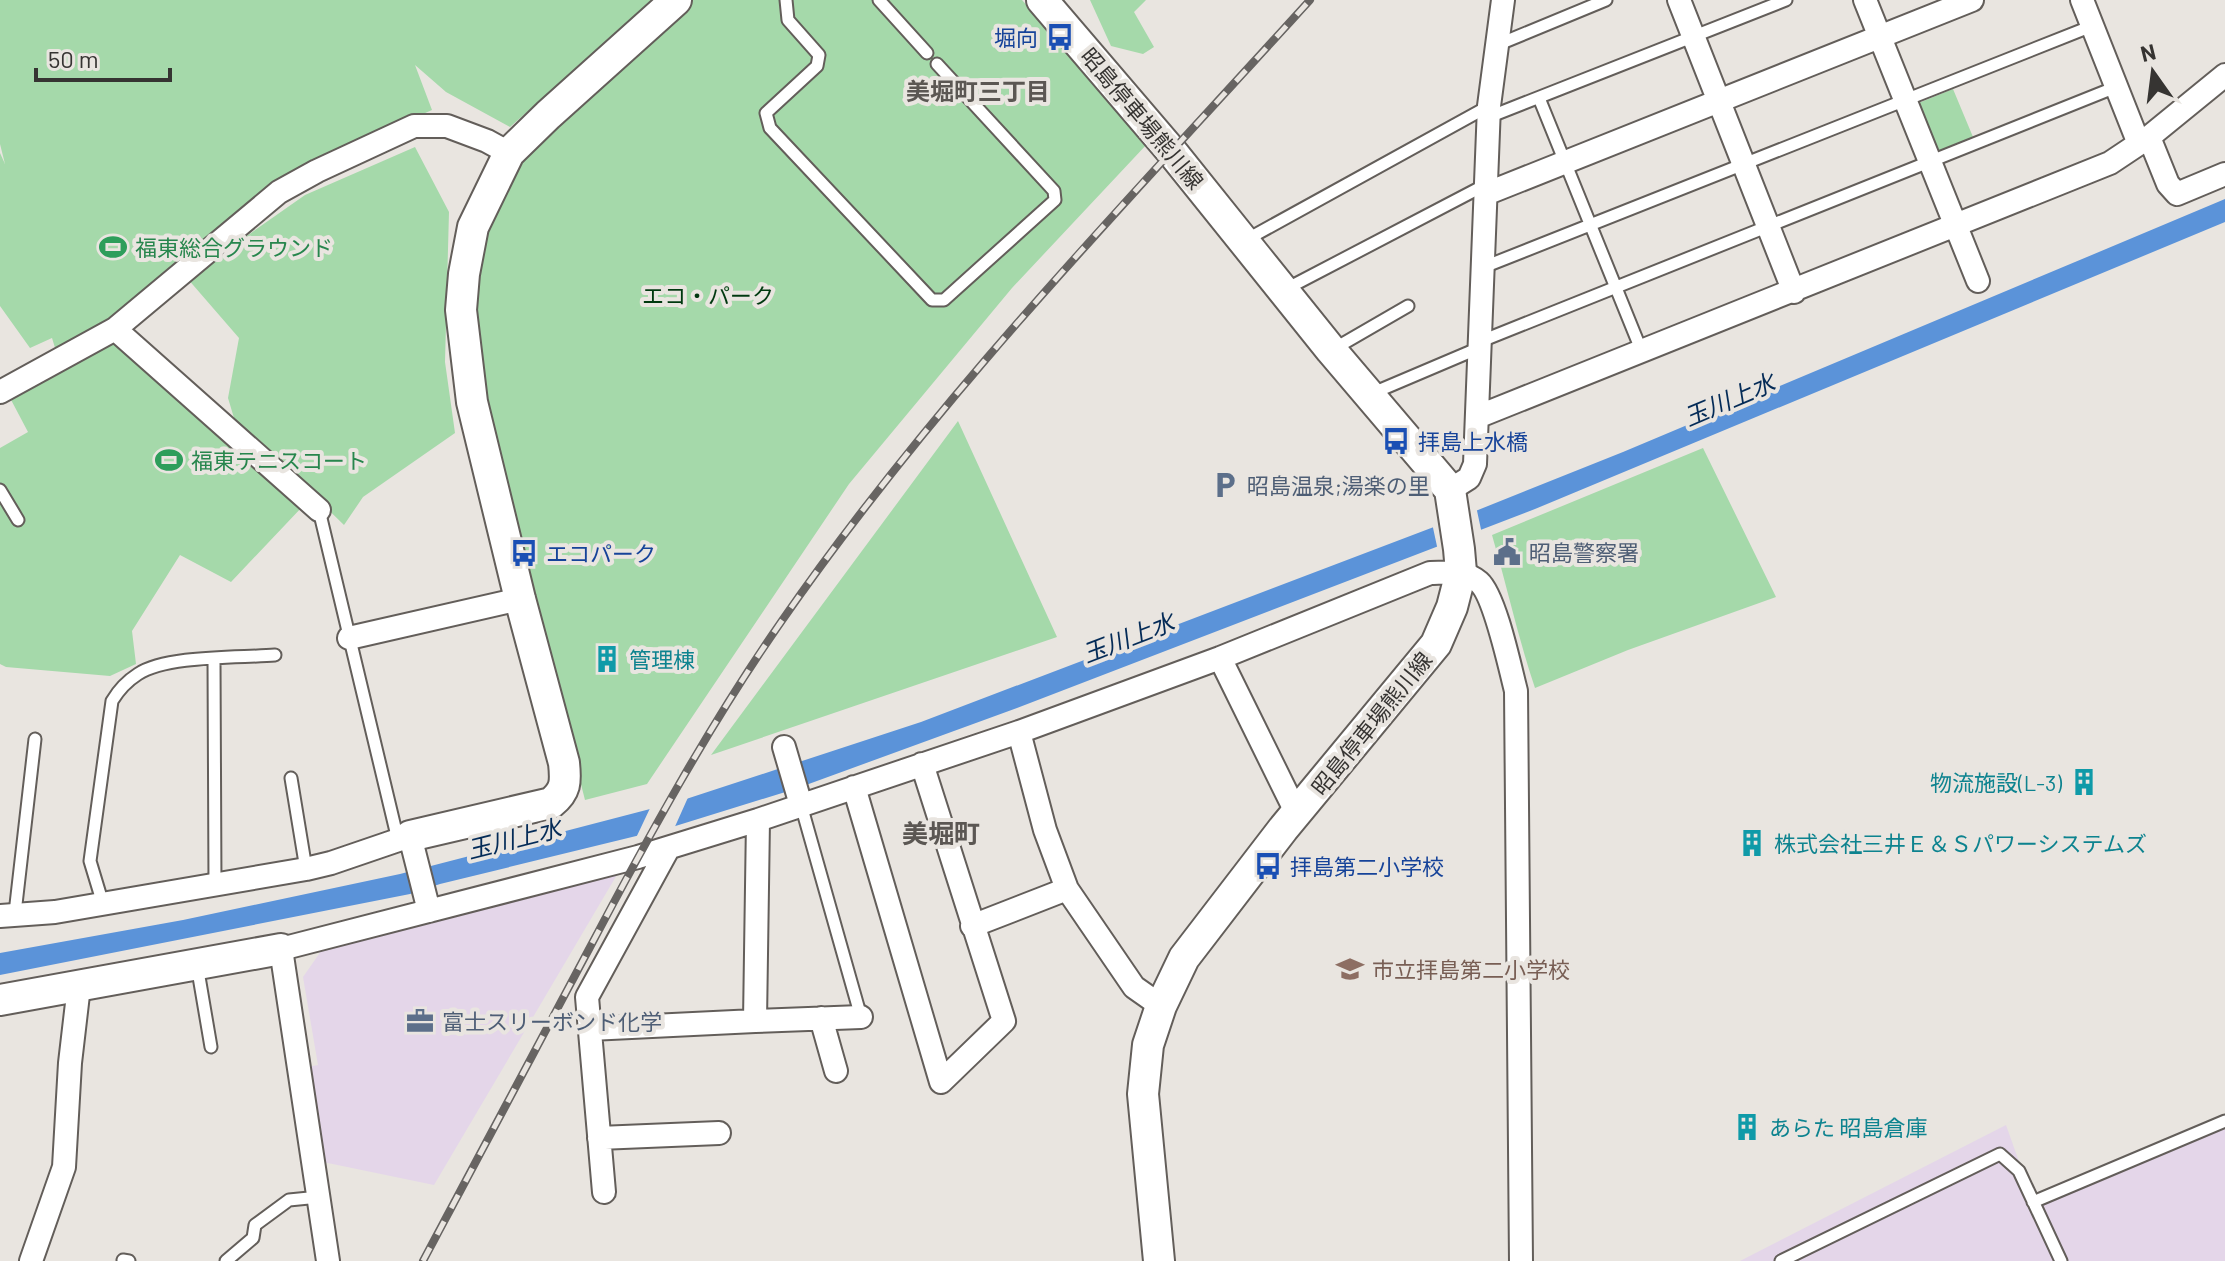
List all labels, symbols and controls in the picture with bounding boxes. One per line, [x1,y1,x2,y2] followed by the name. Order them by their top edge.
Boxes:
[1045,22,1075,52] bus stop icon: 堀向
[994,24,1038,50] place label: 堀向
[36,32,170,82] scale bar
[2113,32,2193,112] north arrow
[2138,37,2158,66] text: N
[1076,42,1210,194] street label: 昭島停車場熊川線
[48,44,99,73] text: 50 m
[906,76,1050,105] district label: 美堀町三丁目
[98,232,128,262] sports icon: 福東総合グラウンド
[135,234,333,260] place label: 福東総合グラウンド
[642,282,774,308] park label: エコ・パーク
[1679,366,1782,431] water label: 玉川上水
[1381,426,1411,456] bus stop icon: 拝島上水橋
[1418,428,1528,454] place label: 拝島上水橋
[154,445,184,475] sports icon: 福東テニスコート
[191,447,367,473] place label: 福東テニスコート
[1210,470,1240,500] parking icon: 昭島温泉;湯楽の里
[1247,472,1430,498] place label: 昭島温泉;湯楽の里
[1492,537,1522,567] public building icon: 昭島警察署
[509,538,539,568] bus stop icon: エコパーク
[1529,539,1639,565] place label: 昭島警察署
[546,540,656,566] place label: エコパーク
[1078,605,1181,668] water label: 玉川上水
[592,644,622,674] building icon: 管理棟
[629,646,695,672] place label: 管理棟
[1306,646,1436,800] street label: 昭島停車場熊川線
[2069,767,2099,797] building icon: 物流施設(L-3)
[1930,769,2062,795] place label: 物流施設(L-3)
[464,812,567,864] water label: 玉川上水
[902,817,980,848] district label: 美堀町
[1737,828,1767,858] building icon: 株式会社三井Ｅ＆Ｓパワーシステムズ
[1774,830,2147,856] place label: 株式会社三井Ｅ＆Ｓパワーシステムズ
[1253,851,1283,881] bus stop icon: 拝島第二小学校
[1290,853,1444,879] place label: 拝島第二小学校
[1335,954,1365,984] school or university icon: 市立拝島第二小学校
[1372,956,1570,982] place label: 市立拝島第二小学校
[405,1006,435,1036] office icon: 富士スリーボンド化学
[442,1008,662,1034] place label: 富士スリーボンド化学
[1732,1112,1762,1142] building icon: あらた 昭島倉庫
[1769,1114,1927,1140] place label: あらた 昭島倉庫

